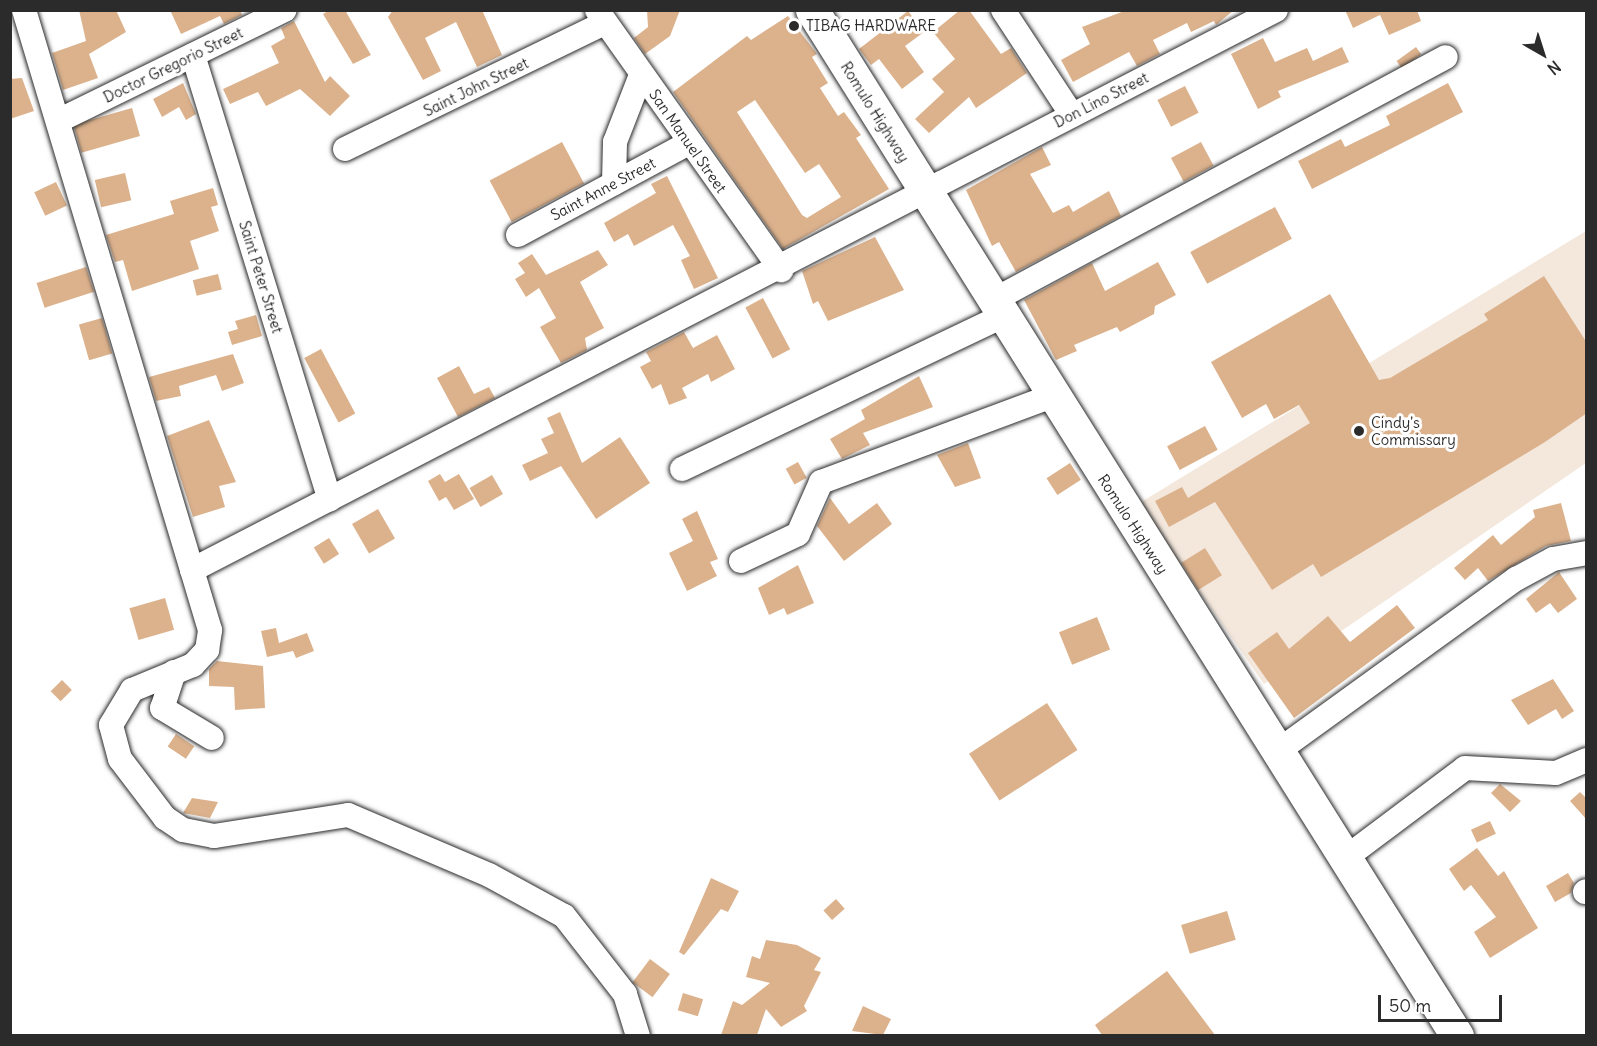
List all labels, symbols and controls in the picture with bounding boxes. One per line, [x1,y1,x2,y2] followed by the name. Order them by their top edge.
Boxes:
[806,17,936,35] place label: TIBAG HARDWARE
[787,19,801,33] marker: TIBAG HARDWARE
[100,23,246,107] street label: Doctor Gregorio Street
[1513,24,1573,84] north arrow
[421,54,531,120] street label: Saint John Street
[1544,57,1565,79] text: N
[837,59,913,165] street label: Romulo Highway
[1051,68,1151,132] street label: Don Lino Street
[646,86,730,196] street label: San Manuel Street
[548,154,658,224] street label: Saint Anne Street
[235,219,287,335] street label: Saint Peter Street
[1371,413,1456,448] place label: Cindy's Commissary
[1352,424,1366,438] marker: Cindy's Commissary
[1094,471,1172,577] street label: Romulo Highway
[1381,983,1506,1021] scale bar
[1389,994,1431,1017] text: 50 m

